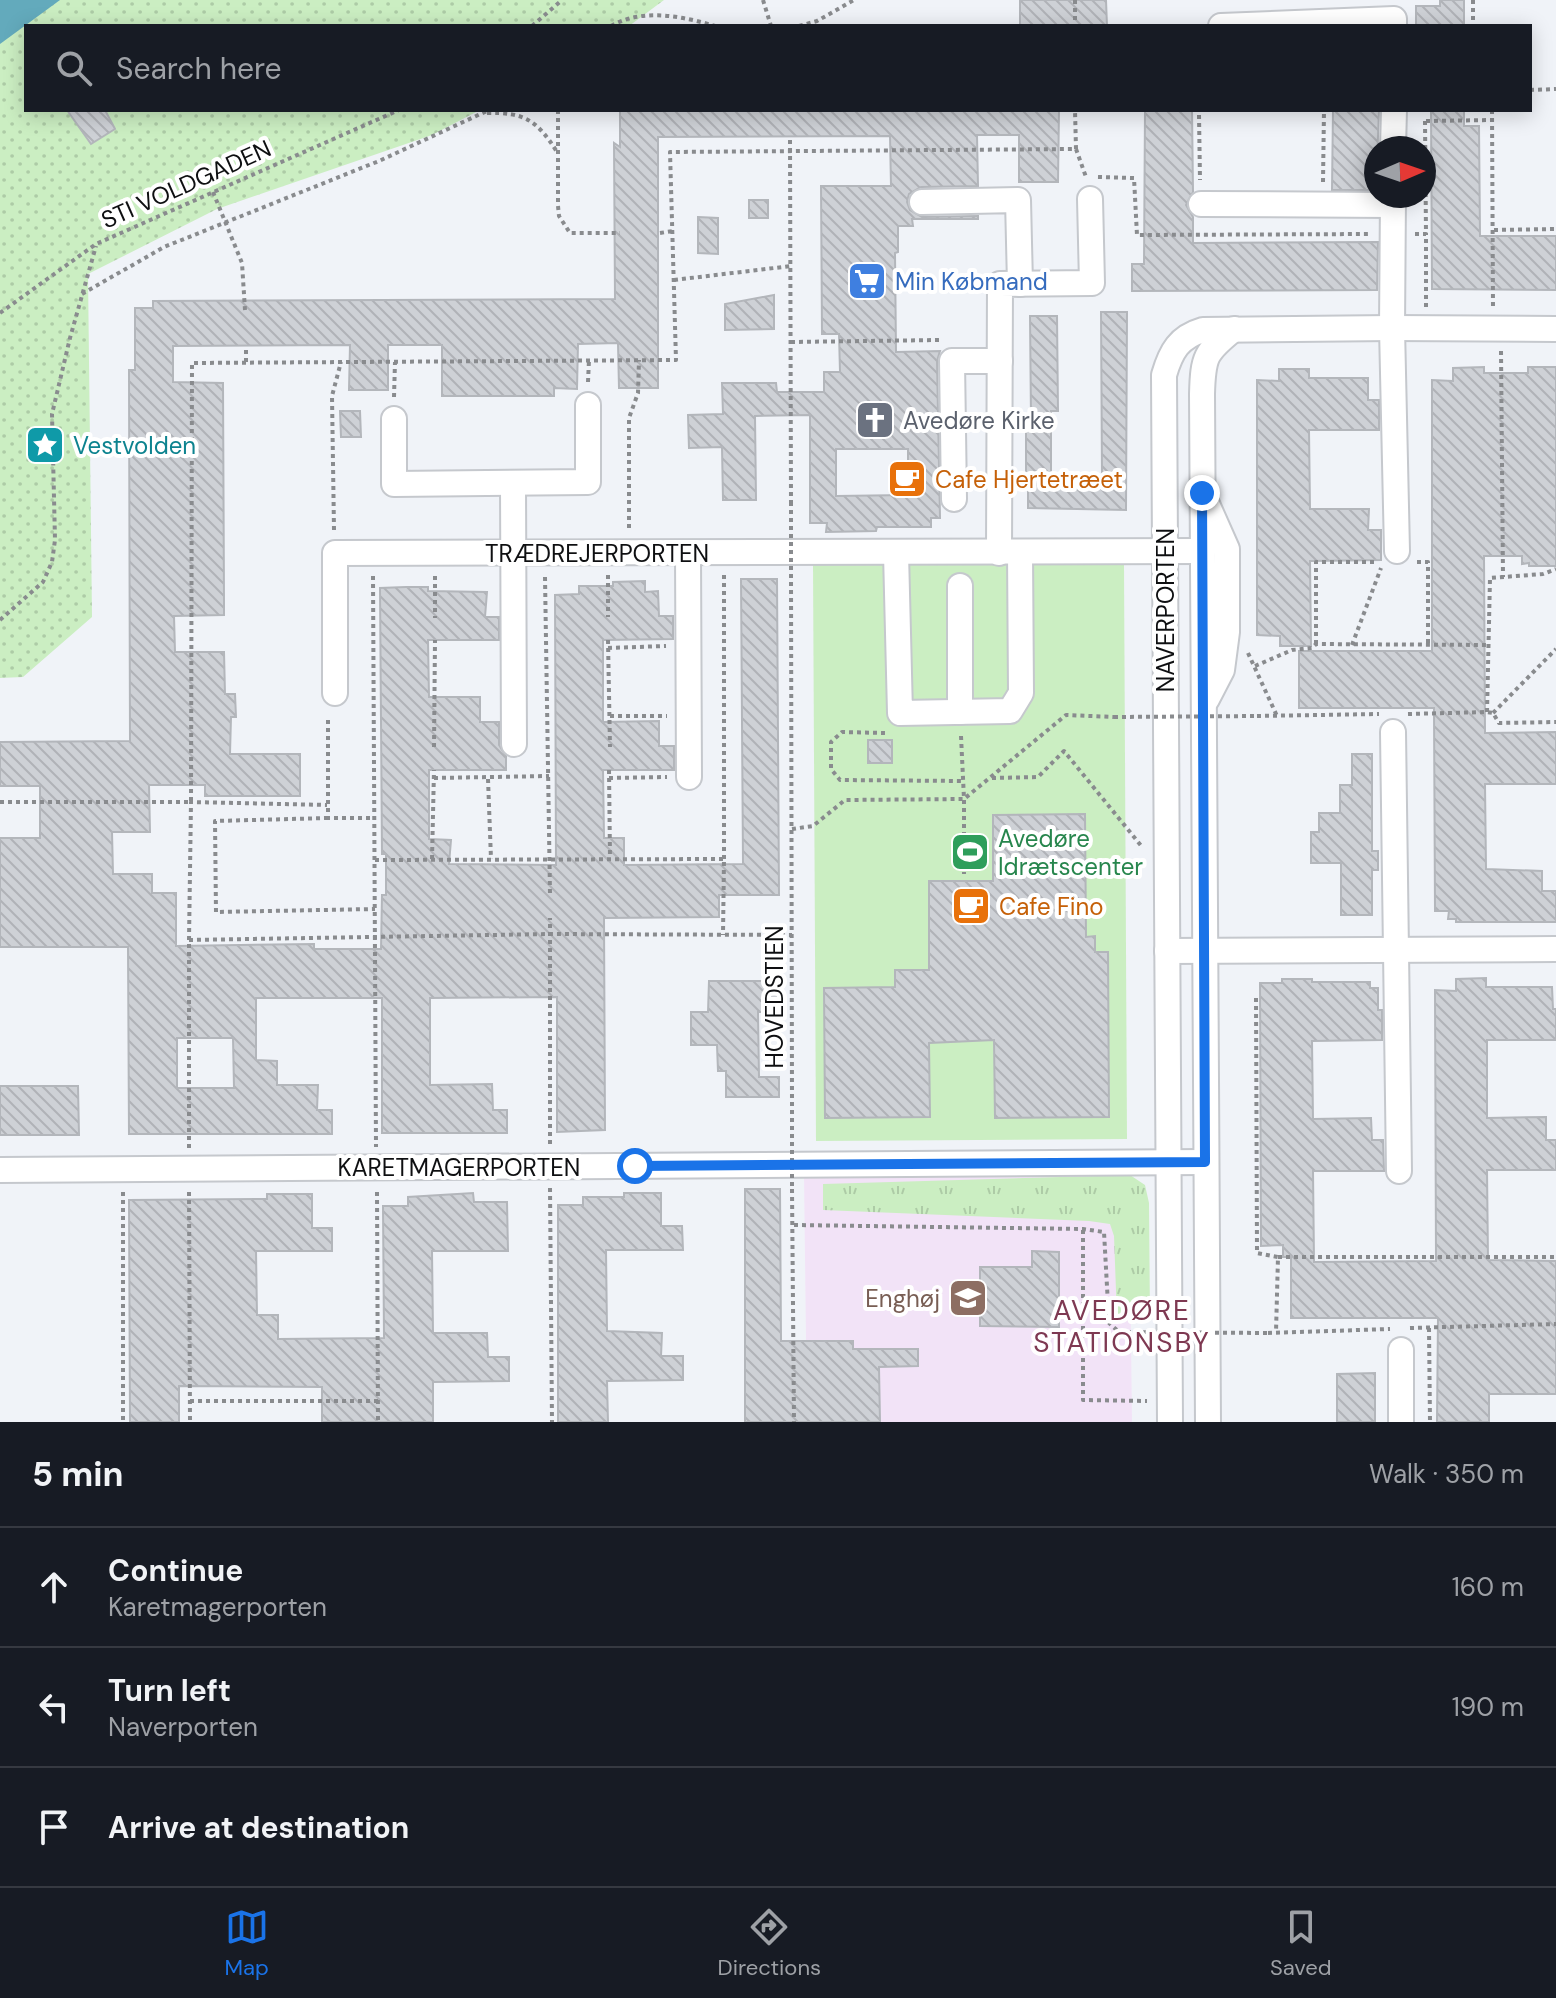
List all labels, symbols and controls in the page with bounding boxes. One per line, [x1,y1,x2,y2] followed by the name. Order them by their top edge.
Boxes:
[24,24,1532,112] search box
[52,46,96,90] icon: search
[116,49,282,88] text: Search here
[96,133,276,235] street label: STI VOLDGADEN
[1364,136,1436,208] north arrow
[846,260,888,302] supermarket icon: Min Købmand
[895,266,1048,297] place label: Min Købmand
[854,399,896,441] church icon: Avedøre Kirke
[903,405,1055,436] place label: Avedøre Kirke
[24,424,66,466] place icon: Vestvolden
[73,430,196,461] place label: Vestvolden
[886,458,928,500] cafe icon: Cafe Hjertetræet
[935,464,1123,495] place label: Cafe Hjertetræet
[1184,475,1220,511] route end
[1150,528,1181,692] street label: NAVERPORTEN
[485,538,709,569] street label: TRÆDREJERPORTEN
[998,823,1143,882] place label: Avedøre Idrætscenter
[949,831,991,873] sports icon: Avedøre Idrætscenter
[950,885,992,927] cafe icon: Cafe Fino
[999,891,1104,922] place label: Cafe Fino
[759,925,790,1069] street label: HOVEDSTIEN
[617,1148,653,1184] route start
[338,1152,580,1183] street label: KARETMAGERPORTEN
[947,1277,989,1319] school or university icon: Enghøj
[865,1283,940,1314] place label: Enghøj
[1033,1292,1211,1361] district label: AVEDØRE STATIONSBY
[32,1452,123,1497] text: 5 min
[1369,1457,1524,1491] text: Walk · 350 m
[108,1551,243,1590] text: Continue
[32,1565,76,1609] icon: ahead
[1452,1570,1524,1604] text: 160 m
[108,1590,327,1624] text: Karetmagerporten
[108,1671,231,1710] text: Turn left
[32,1685,76,1729] icon: left
[1452,1690,1524,1724] text: 190 m
[108,1710,258,1744] text: Naverporten
[32,1805,76,1849] icon: arrive
[108,1808,409,1847] text: Arrive at destination
[224,1905,269,1982] tab: Map
[718,1905,821,1982] tab: Directions
[1270,1905,1332,1982] tab: Saved

